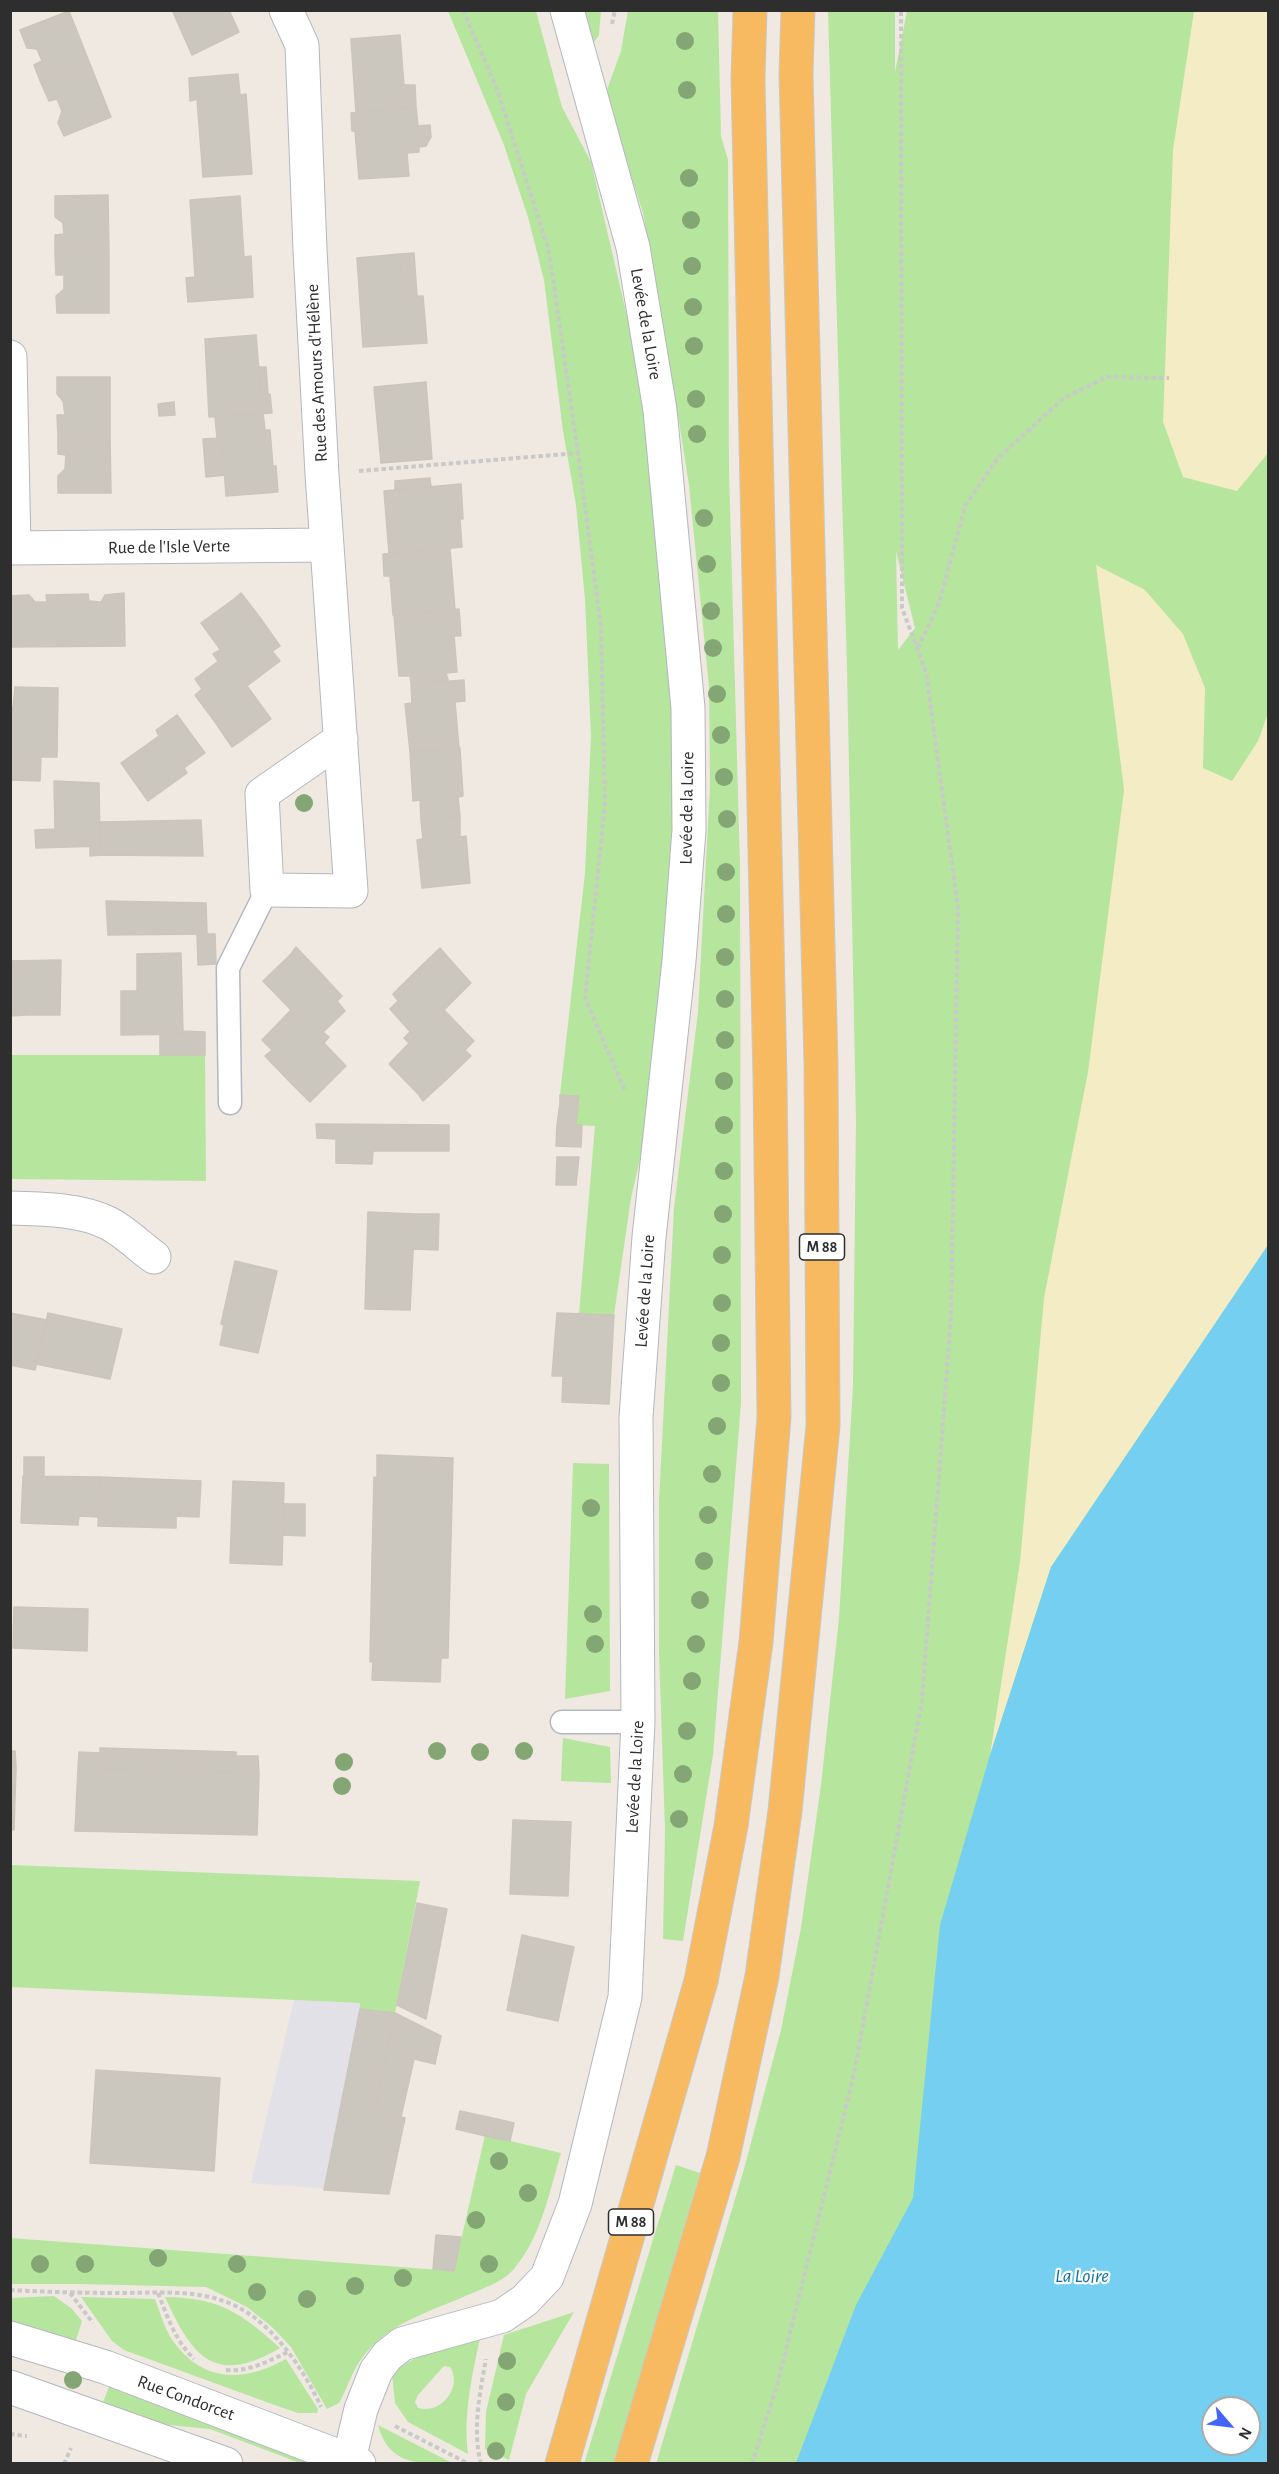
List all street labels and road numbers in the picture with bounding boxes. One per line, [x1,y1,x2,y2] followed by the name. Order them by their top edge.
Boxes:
[626,266,666,382] street label: Levée de la Loire
[302,284,332,462] street label: Rue des Amours d'Hélène
[108,535,230,559] street label: Rue de l'Isle Verte
[675,751,699,865] street label: Levée de la Loire
[630,1234,660,1348] street label: Levée de la Loire
[800,1234,844,1260] road number: M 88
[621,1720,649,1834] street label: Levée de la Loire
[608,2209,654,2235] road number: M 88
[134,2370,238,2426] street label: Rue Condorcet

